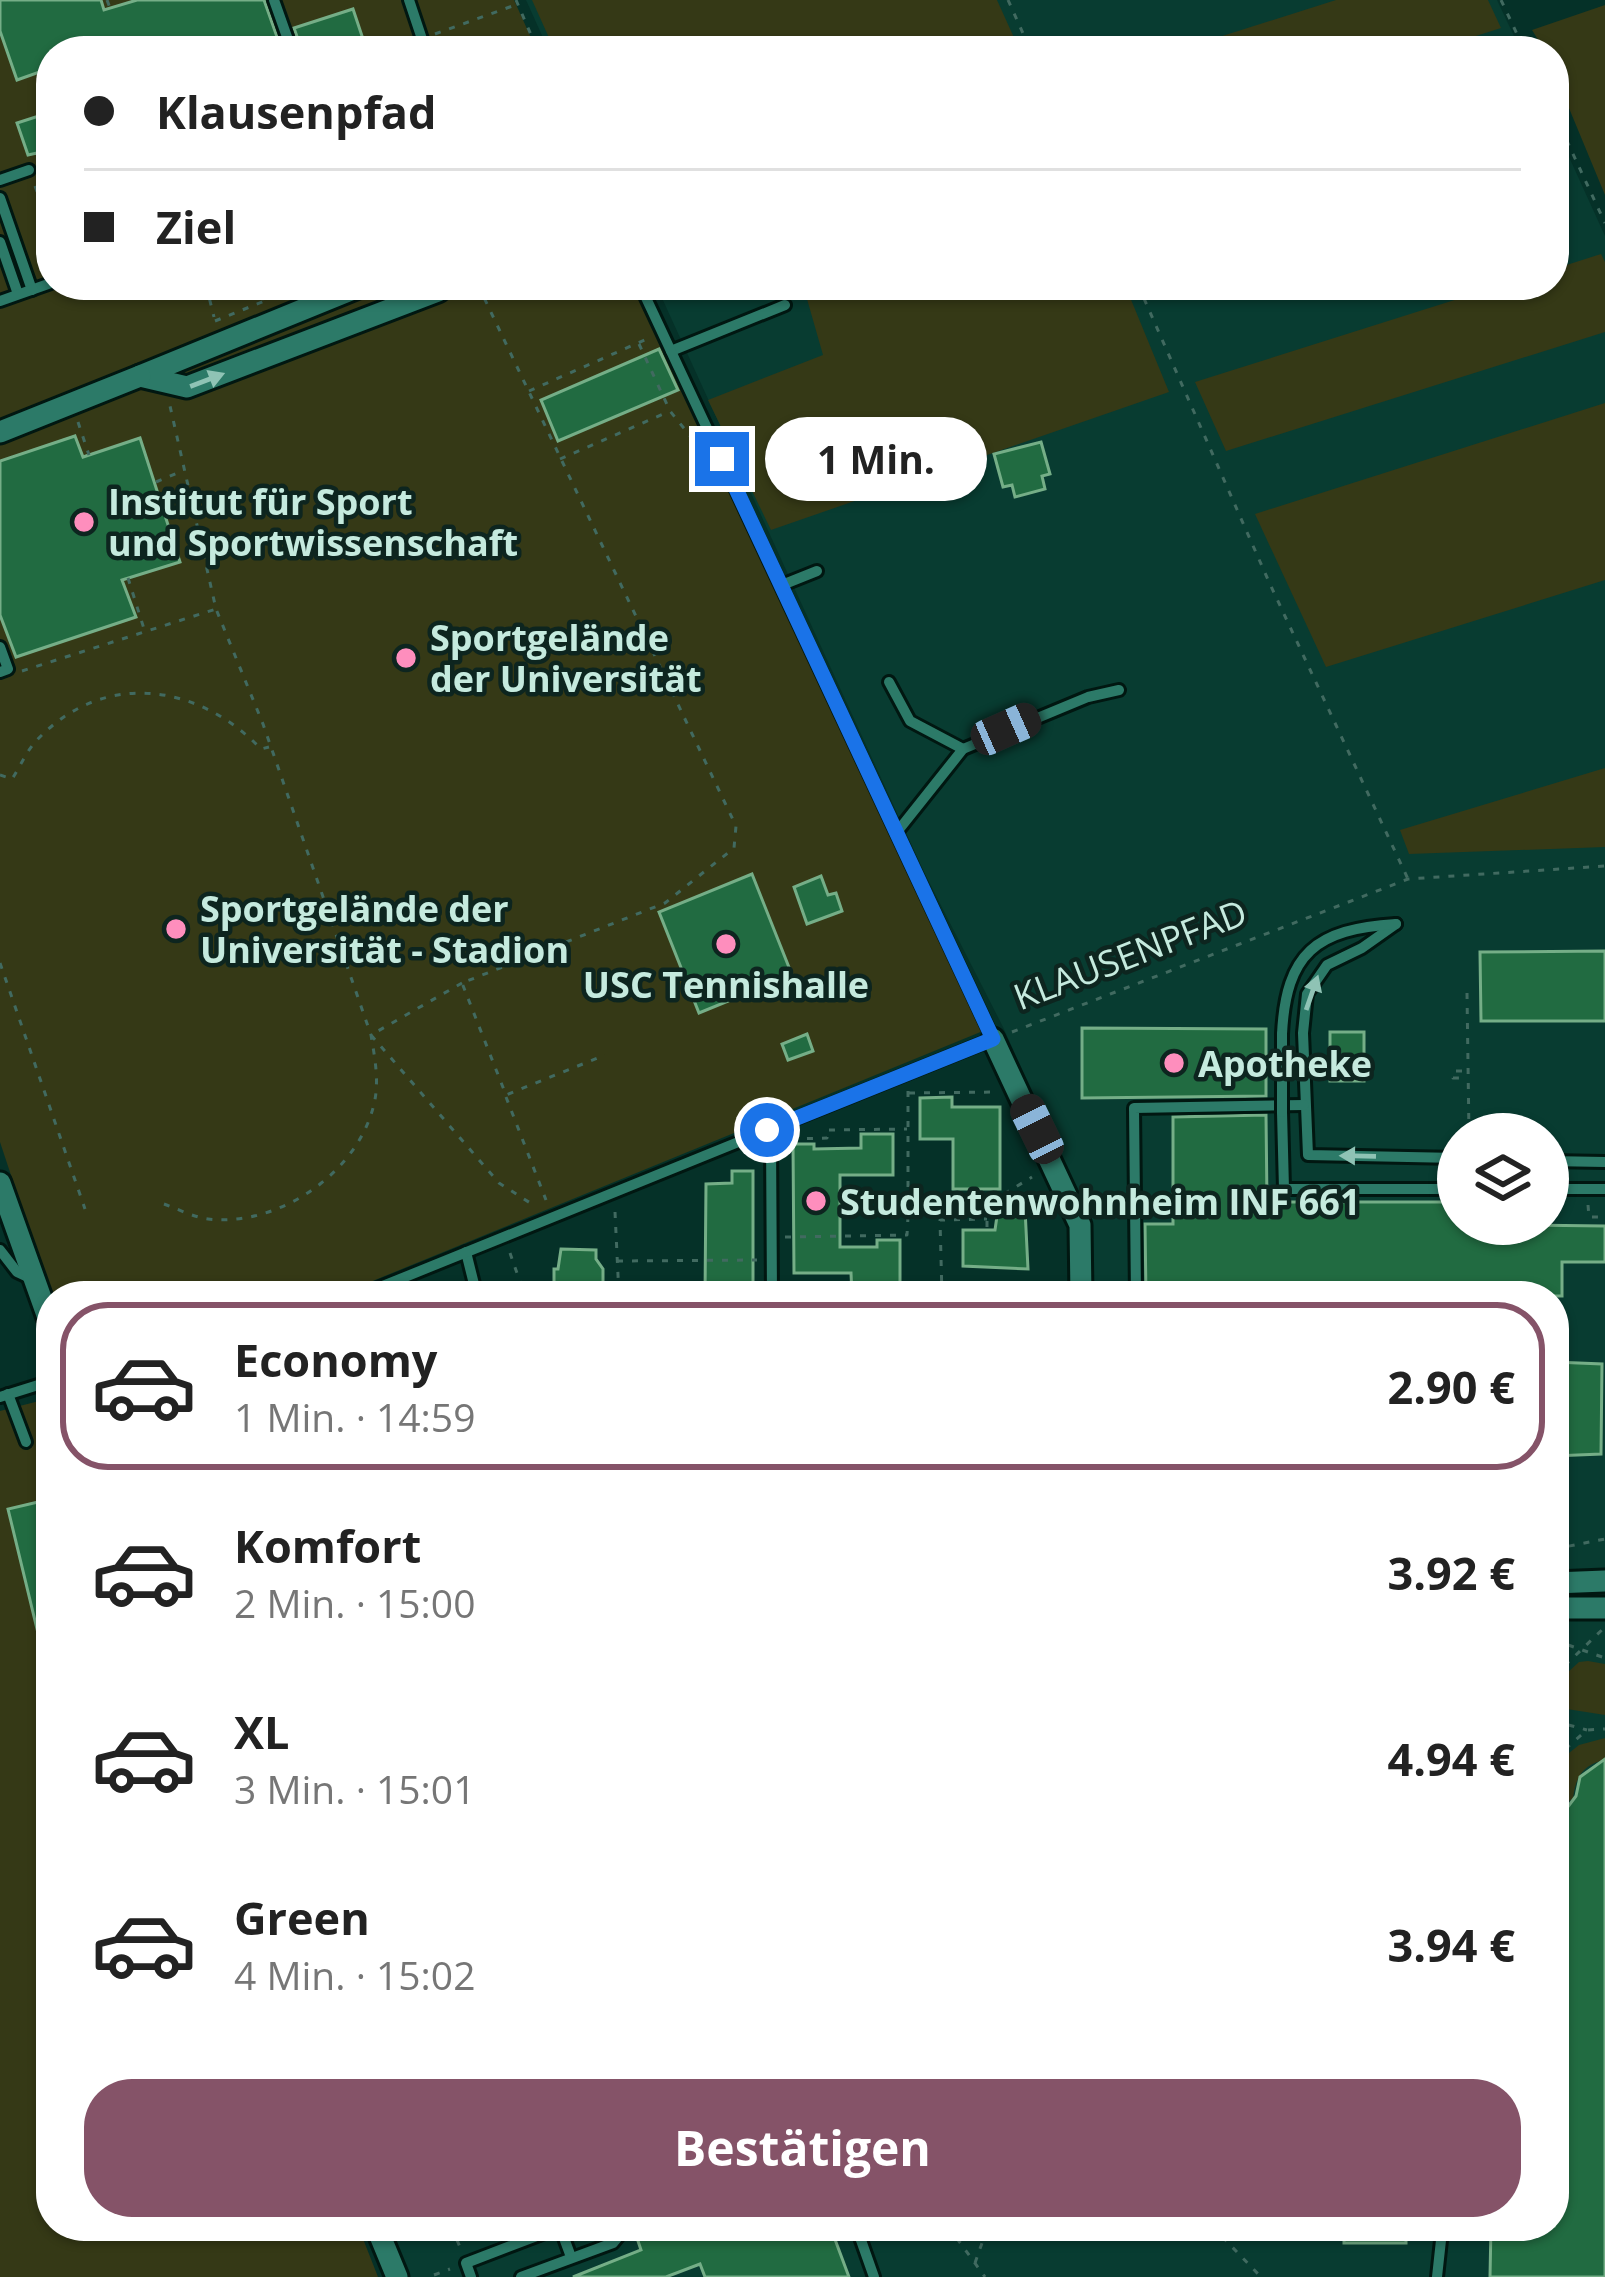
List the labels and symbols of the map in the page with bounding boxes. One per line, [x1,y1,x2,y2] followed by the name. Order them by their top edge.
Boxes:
[189,369,225,388] one-way arrow
[764,417,986,501] callout: 1 Min.
[695,432,749,486] route end
[108,477,518,567] place label: Institut für Sport und Sportwissenschaft
[71,509,97,535] marker: Institut für Sport und Sportwissenschaft
[430,613,702,703] place label: Sportgelände der Universität
[393,645,419,671] marker: Sportgelände der Universität
[966,698,1046,760] car
[200,884,569,974] place label: Sportgelände der Universität - Stadion
[1006,887,1254,1021] street label: KLAUSENPFAD
[163,916,189,942] marker: Sportgelände der Universität - Stadion
[713,931,739,957] marker: USC Tennishalle
[583,960,869,1009] place label: USC Tennishalle
[1304,974,1322,1010] one-way arrow
[1198,1039,1372,1088] place label: Apotheke
[1161,1050,1187,1076] marker: Apotheke
[1005,1089,1069,1169] car
[740,1103,794,1157] route start
[1338,1147,1376,1166] one-way arrow
[840,1177,1360,1226] place label: Studentenwohnheim INF 661
[803,1188,829,1214] marker: Studentenwohnheim INF 661

